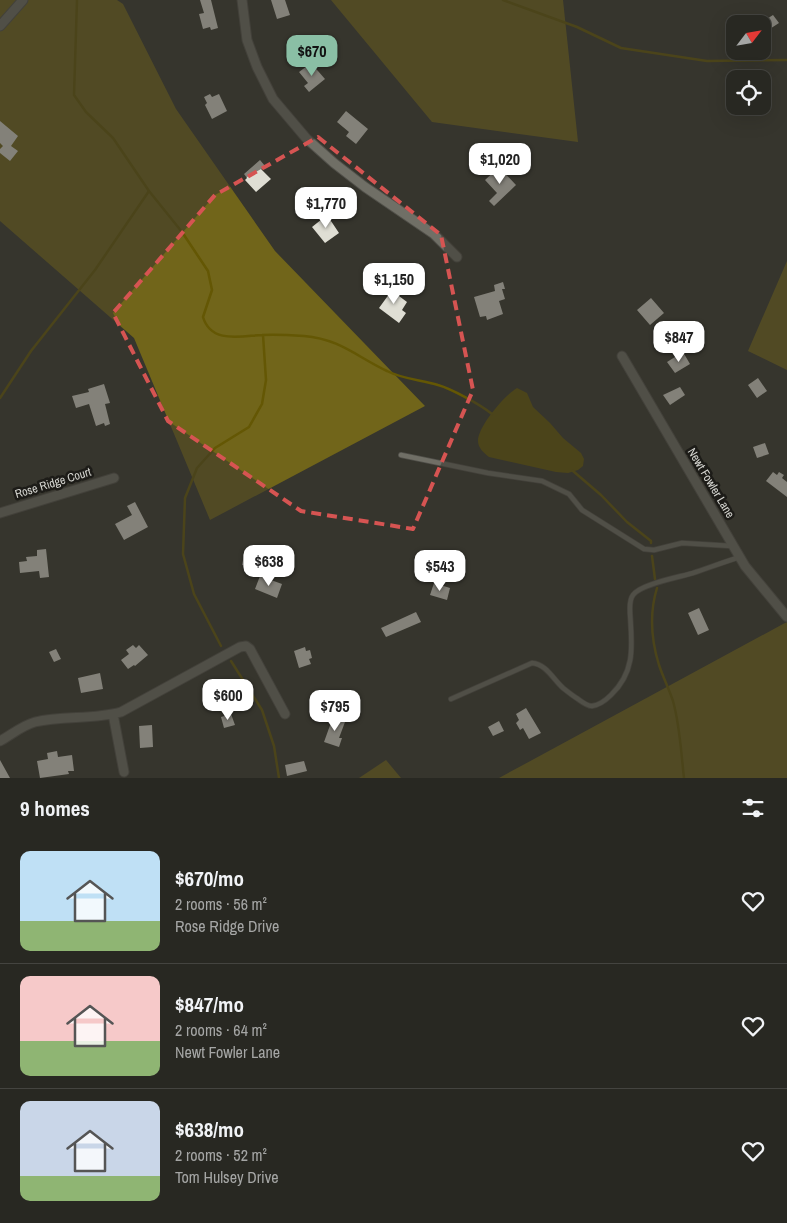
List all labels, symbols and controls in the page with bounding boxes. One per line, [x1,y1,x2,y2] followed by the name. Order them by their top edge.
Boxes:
[726,15,771,60] north arrow
[726,15,771,115] map controls
[282,34,342,77] pin: $670
[297,40,327,62] text: $670
[726,70,771,115] button: locate
[459,142,541,185] pin: $1,020
[480,148,520,170] text: $1,020
[285,186,367,229] pin: $1,770
[306,192,346,214] text: $1,770
[353,262,435,305] pin: $1,150
[374,268,414,290] text: $1,150
[649,320,709,363] pin: $847
[664,326,694,348] text: $847
[684,445,738,521] street label: Newt Fowler Lane
[13,464,93,502] street label: Rose Ridge Court
[239,544,299,587] pin: $638
[254,550,284,572] text: $638
[410,550,470,592] pin: $543
[425,555,455,577] text: $543
[198,678,258,721] pin: $600
[213,684,243,706] text: $600
[305,690,365,732] pin: $795
[320,695,350,717] text: $795
[20,794,90,823] text: 9 homes
[739,794,767,822] icon: filters
[175,864,244,893] text: $670/mo
[60,871,120,931] icon: home
[739,887,767,915] icon: heart
[175,893,267,915] text: 2 rooms · 56 m²
[175,915,279,937] text: Rose Ridge Drive
[175,990,244,1019] text: $847/mo
[60,996,120,1056] icon: home
[739,1012,767,1040] icon: heart
[175,1019,267,1041] text: 2 rooms · 64 m²
[175,1041,280,1063] text: Newt Fowler Lane
[175,1115,244,1144] text: $638/mo
[60,1121,120,1181] icon: home
[739,1137,767,1165] icon: heart
[175,1144,267,1166] text: 2 rooms · 52 m²
[175,1166,279,1188] text: Tom Hulsey Drive

